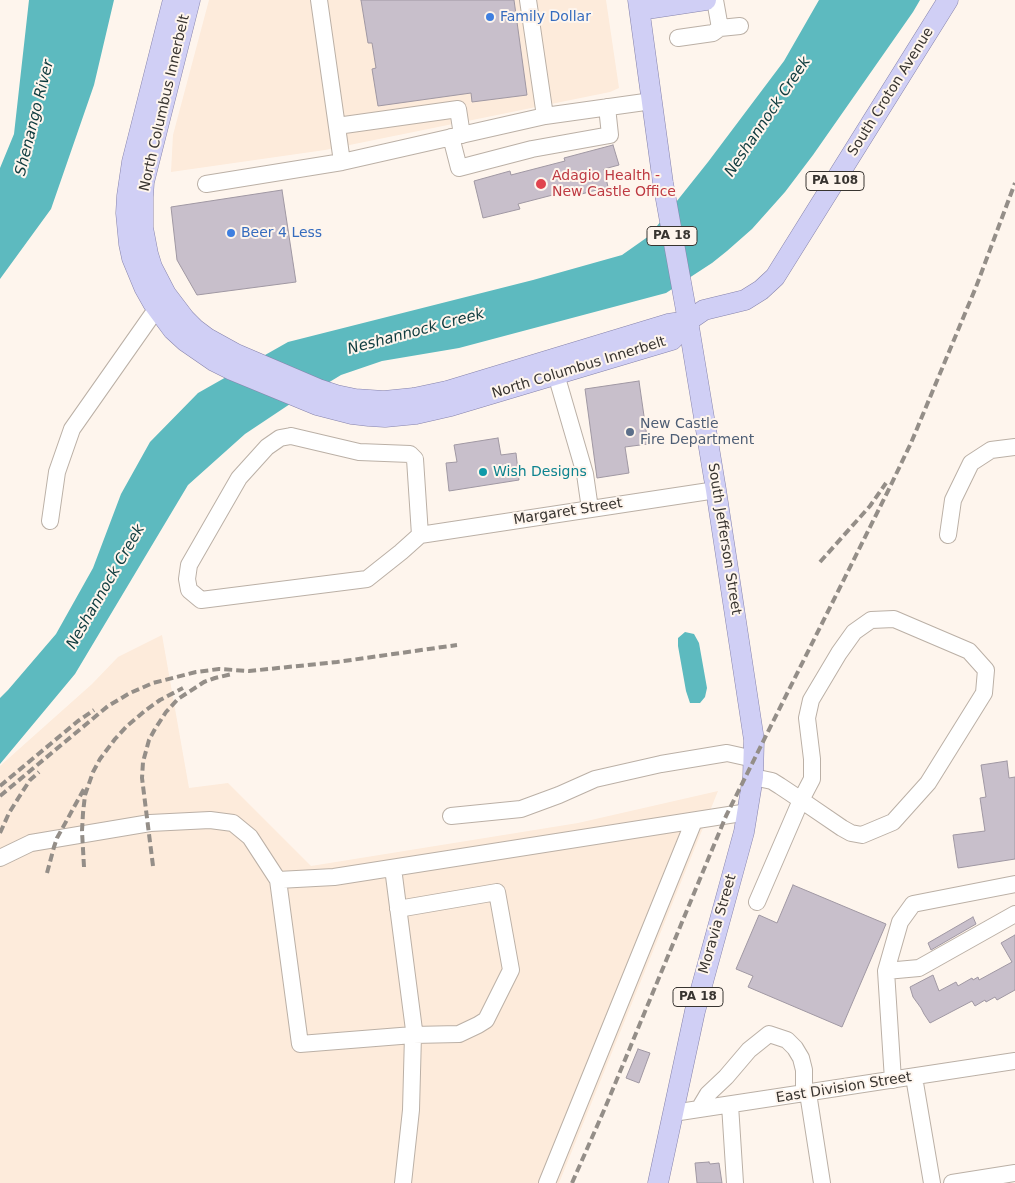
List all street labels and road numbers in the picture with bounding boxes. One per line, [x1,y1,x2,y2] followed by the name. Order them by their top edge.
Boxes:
[136,13,194,193] street label: North Columbus Innerbelt
[845,25,937,159] street label: South Croton Avenue
[806,172,864,190] road number: PA 108
[647,227,697,246] road number: PA 18
[490,334,668,402] street label: North Columbus Innerbelt
[704,462,744,616] street label: South Jefferson Street
[512,495,624,529] street label: Margaret Street
[696,872,740,976] street label: Moravia Street
[673,988,723,1006] road number: PA 18
[775,1069,913,1107] street label: East Division Street

